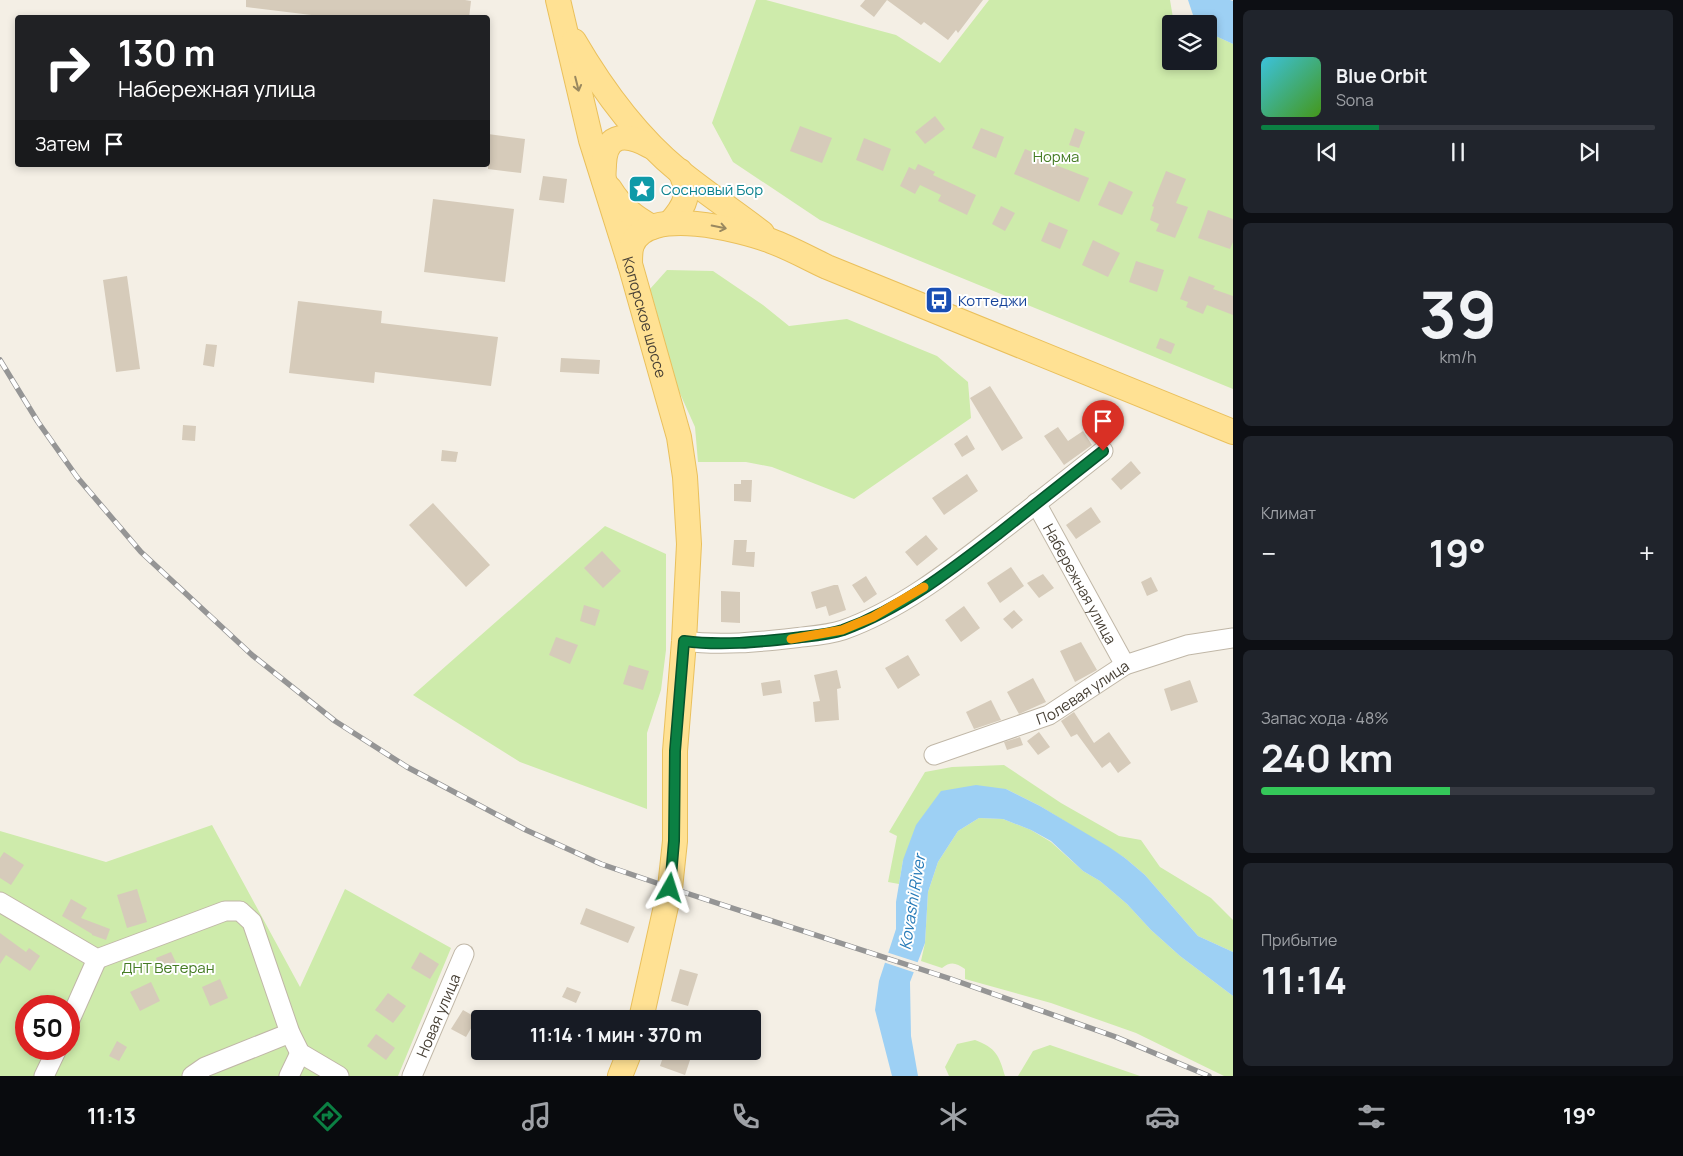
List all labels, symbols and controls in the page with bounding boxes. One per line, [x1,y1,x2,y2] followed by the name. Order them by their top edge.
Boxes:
[1162,15,1217,70] map controls
[1162,15,1217,70] button: layers
[118,29,215,77] text: 130 m
[35,35,100,100] icon: right
[1336,63,1428,89] text: Blue Orbit
[118,74,316,104] text: Набережная улица
[573,76,582,92] one-way arrow
[1336,89,1374,111] text: Sona
[100,130,128,158] icon: arrive
[35,131,90,157] text: Затем
[1313,138,1341,166] icon: previous
[1444,138,1472,166] icon: pause
[1575,138,1603,166] icon: next
[1033,146,1079,167] park label: Норма
[627,174,657,204] place icon: Сосновый Бор
[661,179,763,200] place label: Сосновый Бор
[710,222,726,232] one-way arrow
[618,254,672,380] street label: Копорское шоссе
[1419,269,1497,358] text: 39
[924,285,954,315] bus stop icon: Коттеджи
[958,290,1027,311] place label: Коттеджи
[1439,346,1477,368] text: km/h
[1082,400,1124,451] pin
[1089,407,1117,435] icon: arrive
[1261,502,1316,524] text: Климат
[1039,519,1122,648] street label: Набережная улица
[1429,526,1486,578] text: 19°
[1261,534,1276,572] text: −
[1639,534,1655,572] text: +
[1033,655,1133,729] street label: Полевая улица
[1261,707,1389,729] text: Запас хода · 48%
[1261,731,1393,783] text: 240 km
[894,851,931,951] water label: Kovashi River
[643,861,695,913] position arrow
[1261,929,1337,951] text: Прибытие
[1261,953,1347,1005] text: 11:14
[121,957,215,978] park label: ДНТ Ветеран
[411,970,465,1060] street label: Новая улица
[15,995,80,1060] speed limit sign: 50
[530,1022,702,1048] text: 11:14 · 1 мин · 370 m
[310,1099,345,1134] icon: directions
[519,1099,554,1134] icon: music
[728,1099,763,1134] icon: phone
[936,1099,971,1134] icon: climate
[1145,1099,1180,1134] icon: car
[1354,1099,1389,1134] icon: filters
[87,1101,136,1131] text: 11:13
[1563,1101,1596,1131] text: 19°

